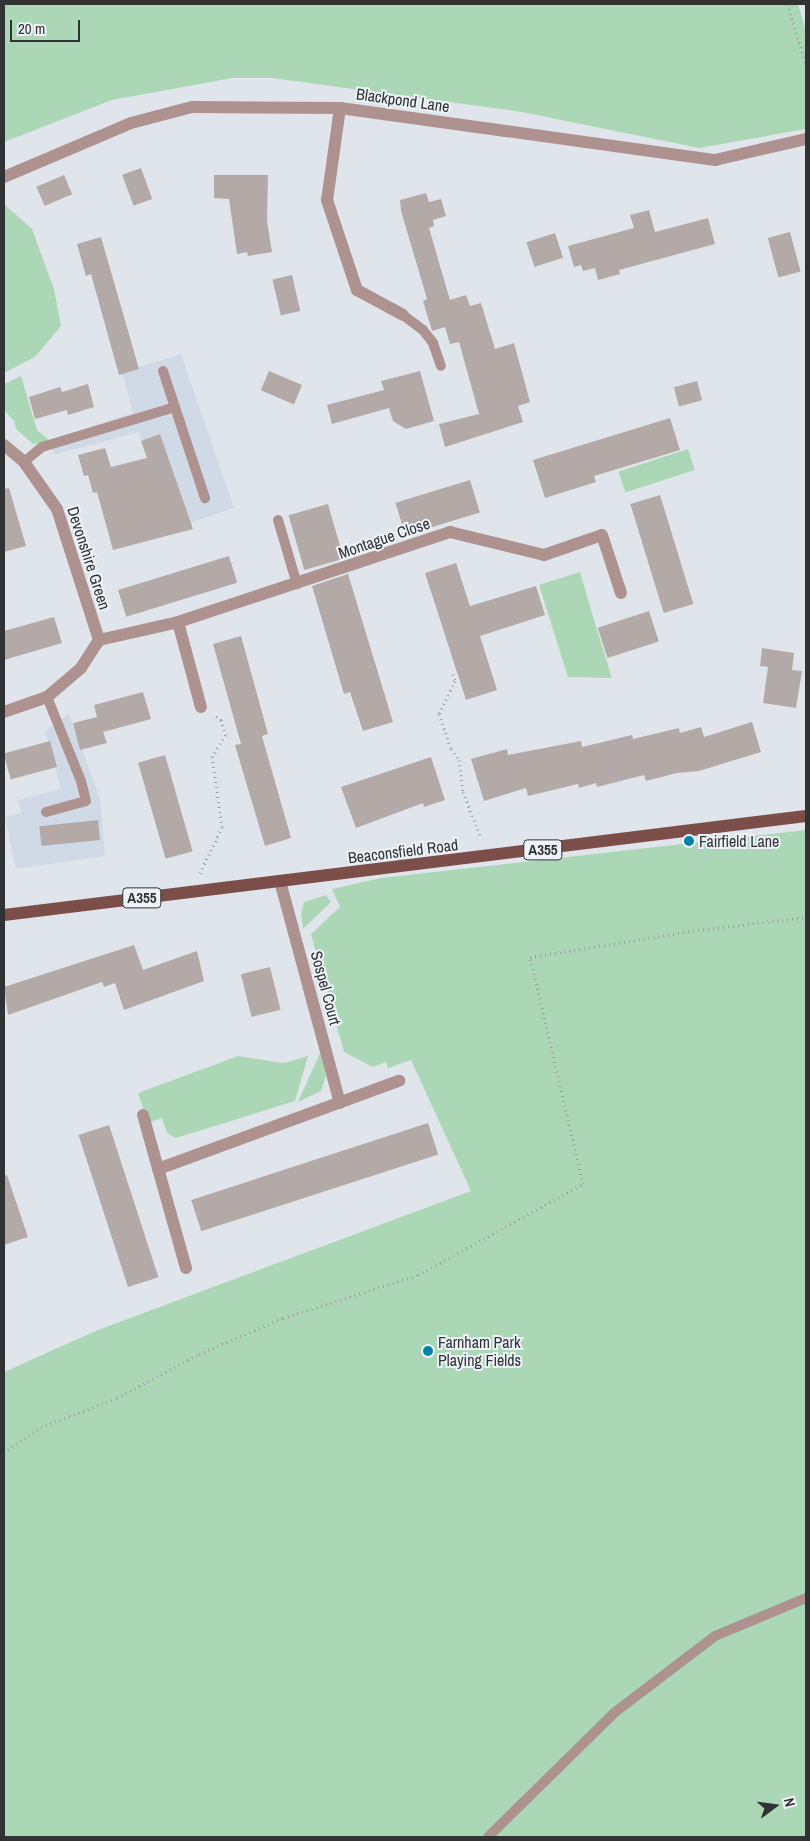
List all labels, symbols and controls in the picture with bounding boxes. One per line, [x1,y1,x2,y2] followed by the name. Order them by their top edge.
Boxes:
[12,10,82,42] scale bar
[18,18,45,39] text: 20 m
[355,84,451,116] street label: Blackpond Lane
[63,504,115,612] street label: Devonshire Green
[336,513,432,563] street label: Montague Close
[699,831,779,851] place label: Fairfield Lane
[347,835,459,867] street label: Beaconsfield Road
[683,835,695,847] marker: Fairfield Lane
[523,838,563,862] road number: A355
[122,886,162,910] road number: A355
[307,949,345,1027] street label: Sospel Court
[438,1332,521,1370] place label: Farnham Park Playing Fields
[422,1345,434,1357] marker: Farnham Park Playing Fields
[750,1781,800,1831] north arrow
[780,1796,799,1809] text: N

